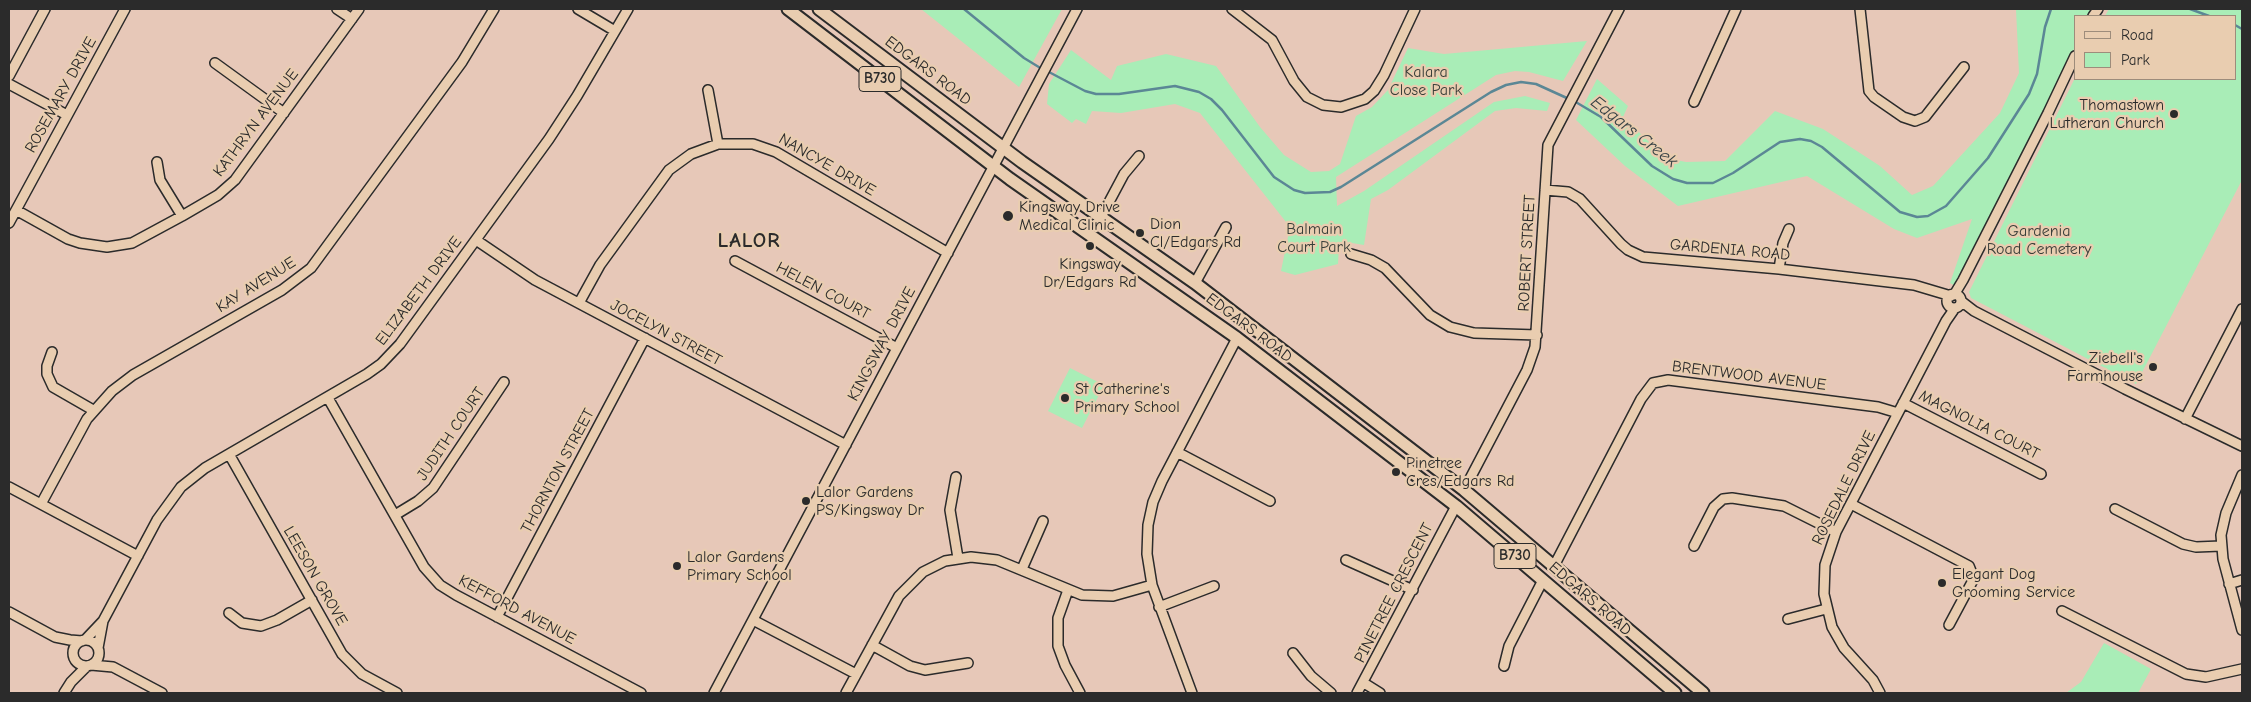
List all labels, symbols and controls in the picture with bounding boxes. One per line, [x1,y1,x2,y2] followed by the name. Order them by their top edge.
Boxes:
[2074,15,2236,80] legend
[2121,26,2153,44] text: Road
[881,32,975,110] street label: EDGARS ROAD
[21,34,101,156] street label: ROSEMARY DRIVE
[2121,51,2150,69] text: Park
[1390,62,1462,100] park label: Kalara Close Park
[209,65,303,181] street label: KATHRYN AVENUE
[859,66,901,92] road number: B730
[1586,91,1682,173] water label: Edgars Creek
[2050,95,2164,133] place label: Thomastown Lutheran Church
[2168,108,2180,120] marker: Thomastown Lutheran Church
[775,129,879,201] street label: NANCYE DRIVE
[1514,194,1540,312] street label: ROBERT STREET
[1019,197,1120,235] place label: Kingsway Drive Medical Clinic
[1001,209,1015,223] marker: Kingsway Drive Medical Clinic
[1150,214,1241,252] place label: Dion Cl/Edgars Rd
[1277,219,1351,257] park label: Balmain Court Park
[1987,221,2091,259] park label: Gardenia Road Cemetery
[1134,227,1146,239] marker: Dion Cl/Edgars Rd
[717,228,781,254] district label: LALOR
[372,233,466,349] street label: ELIZABETH DRIVE
[1669,235,1791,265] street label: GARDENIA ROAD
[1084,240,1096,252] marker: Kingsway Dr/Edgars Rd
[213,253,299,317] street label: KAY AVENUE
[1043,254,1137,292] place label: Kingsway Dr/Edgars Rd
[773,258,873,324] street label: HELEN COURT
[844,284,920,404] street label: KINGSWAY DRIVE
[1202,289,1296,367] street label: EDGARS ROAD
[607,296,725,370] street label: JOCELYN STREET
[2067,348,2143,386] place label: Ziebell's Farmhouse
[1671,357,1827,395] street label: BRENTWOOD AVENUE
[2147,361,2159,373] marker: Ziebell's Farmhouse
[1075,379,1180,417] place label: St Catherine's Primary School
[413,384,489,484] street label: JUDITH COURT
[1915,386,2043,464] street label: MAGNOLIA COURT
[1059,392,1071,404] marker: St Catherine's Primary School
[517,405,599,537] street label: THORNTON STREET
[1808,428,1880,548] street label: ROSEDALE DRIVE
[1406,453,1515,491] place label: Pinetree Cres/Edgars Rd
[1390,466,1402,478] marker: Pinetree Cres/Edgars Rd
[816,482,924,520] place label: Lalor Gardens PS/Kingsway Dr
[800,495,812,507] marker: Lalor Gardens PS/Kingsway Dr
[1350,520,1438,666] street label: PINETREE CRESCENT
[279,523,351,629] street label: LEESON GROVE
[1494,544,1536,568] road number: B730
[687,547,792,585] place label: Lalor Gardens Primary School
[1545,558,1635,640] street label: EDGARS ROAD
[671,560,683,572] marker: Lalor Gardens Primary School
[1952,564,2075,602] place label: Elegant Dog Grooming Service
[455,571,579,649] street label: KEFFORD AVENUE
[1936,577,1948,589] marker: Elegant Dog Grooming Service

